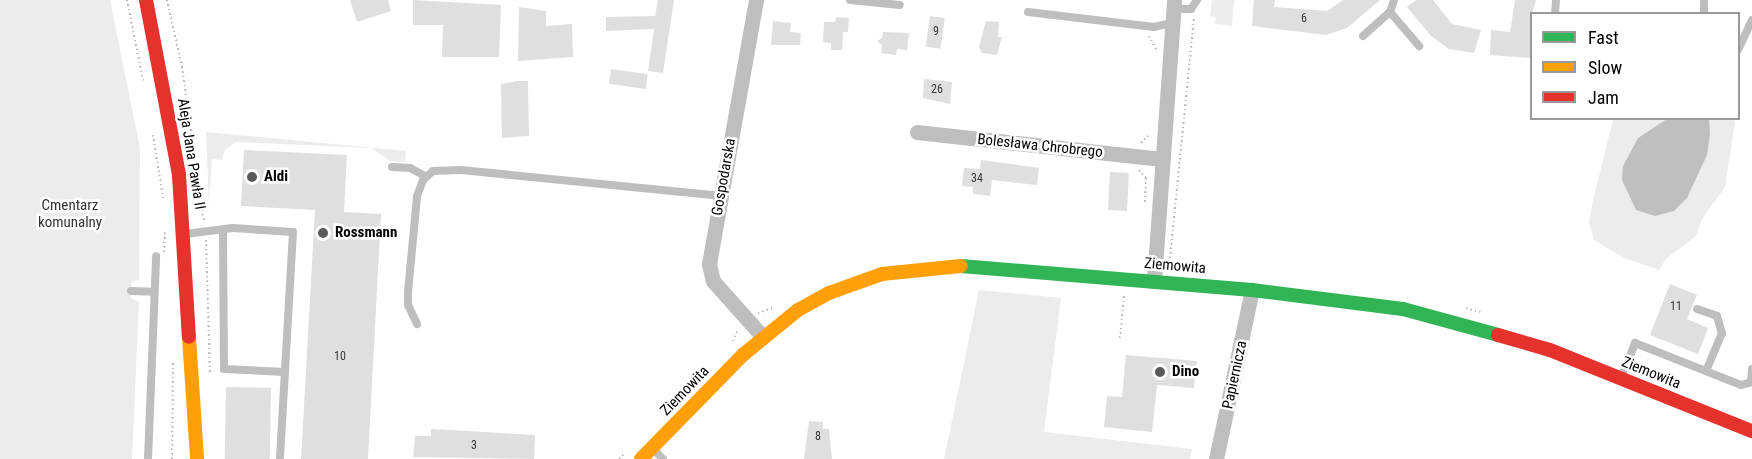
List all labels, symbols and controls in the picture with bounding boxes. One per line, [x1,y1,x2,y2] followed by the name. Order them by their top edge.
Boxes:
[1301,12,1307,26] house number: 6
[1530,12,1740,120] legend
[933,25,939,39] house number: 9
[1588,27,1619,48] text: Fast
[1588,57,1622,78] text: Slow
[931,83,943,97] house number: 26
[1588,87,1619,108] text: Jam
[173,97,209,211] street label: Aleja Jana Pawła II
[976,130,1104,162] street label: Bolesława Chrobrego
[708,137,740,217] street label: Gospodarska
[264,168,288,186] place label: Aldi
[245,170,259,184] marker: Aldi
[971,172,983,186] house number: 34
[38,196,102,231] park label: Cmentarz komunalny
[335,224,397,242] place label: Rossmann
[316,226,330,240] marker: Rossmann
[1143,254,1207,278] street label: Ziemowita
[1670,300,1682,314] house number: 11
[1219,339,1251,411] street label: Papiernicza
[334,350,346,364] house number: 10
[1619,353,1683,393] street label: Ziemowita
[657,362,713,420] street label: Ziemowita
[1172,363,1199,381] place label: Dino
[1153,365,1167,379] marker: Dino
[815,430,821,444] house number: 8
[471,439,477,453] house number: 3

